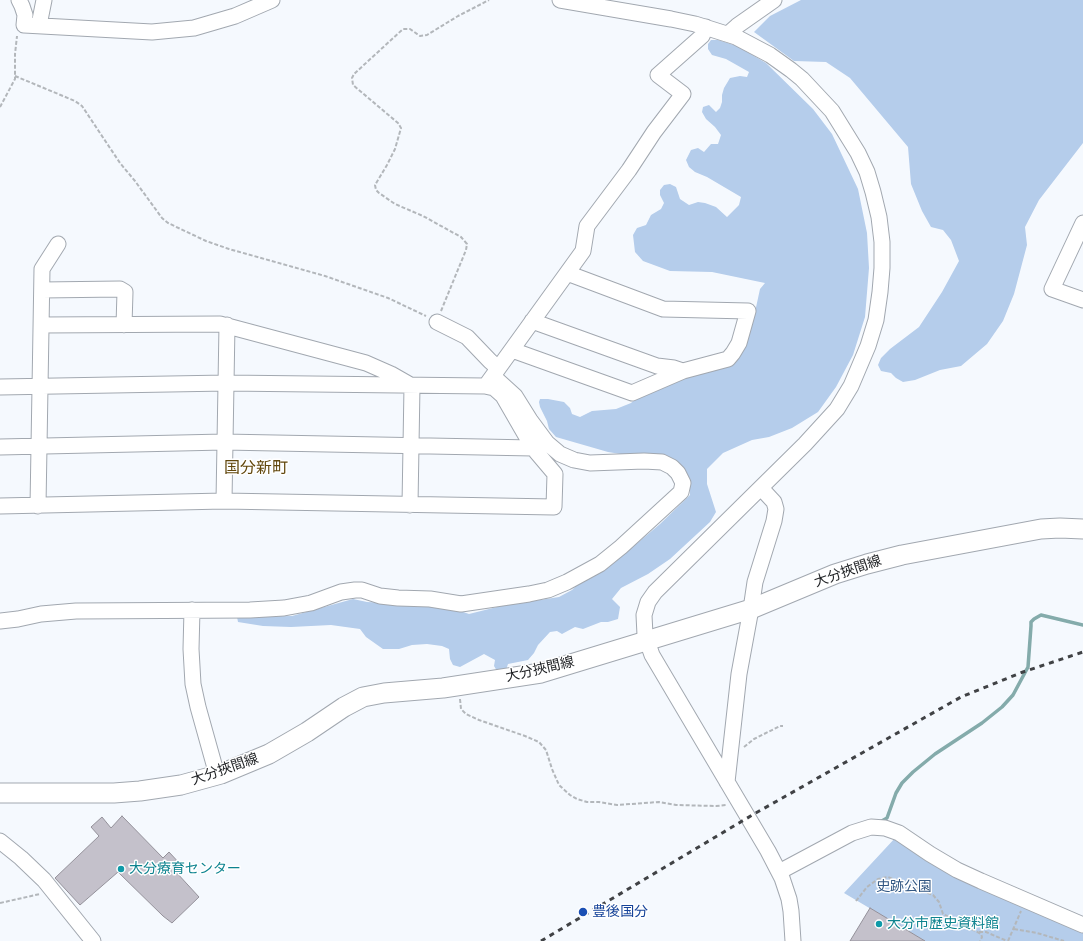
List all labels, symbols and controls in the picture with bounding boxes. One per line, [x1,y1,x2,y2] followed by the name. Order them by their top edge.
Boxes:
[224,459,288,479] district label: 国分新町
[812,553,884,591] street label: 大分挾間線
[504,654,576,686] street label: 大分挾間線
[189,751,261,789] street label: 大分挾間線
[129,861,241,877] place label: 大分療育センター
[116,864,126,874] marker: 大分療育センター
[876,879,932,895] park label: 史跡公園
[592,904,648,920] place label: 豊後国分
[577,906,589,918] marker: 豊後国分
[887,916,999,932] place label: 大分市歴史資料館
[874,919,884,929] marker: 大分市歴史資料館

